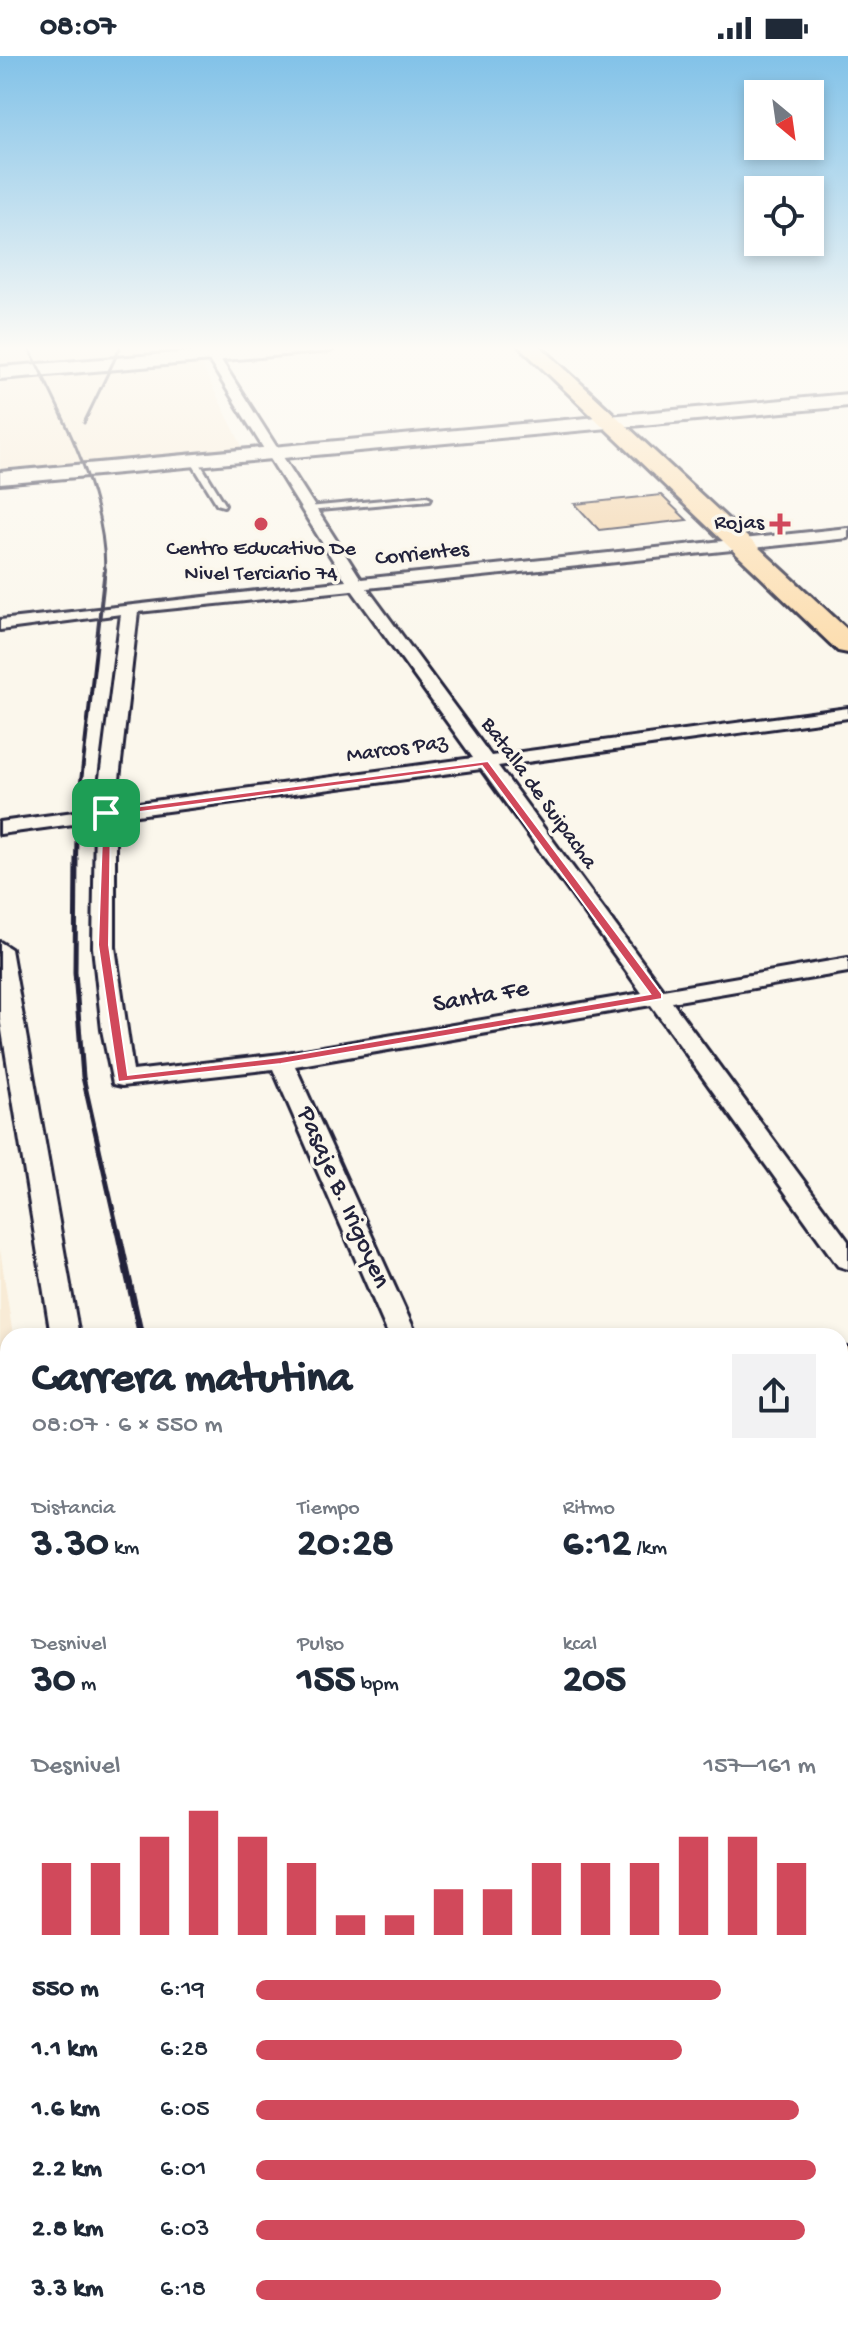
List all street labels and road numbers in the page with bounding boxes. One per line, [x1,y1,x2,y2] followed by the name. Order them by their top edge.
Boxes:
[374,537,471,573] street label: Corrientes
[474,712,602,876] street label: Batalla de Suipacha
[345,730,450,770] street label: Marcos Paz
[431,974,532,1022] street label: Santa Fe
[288,1101,396,1294] street label: Pasaje B. Irigoyen

